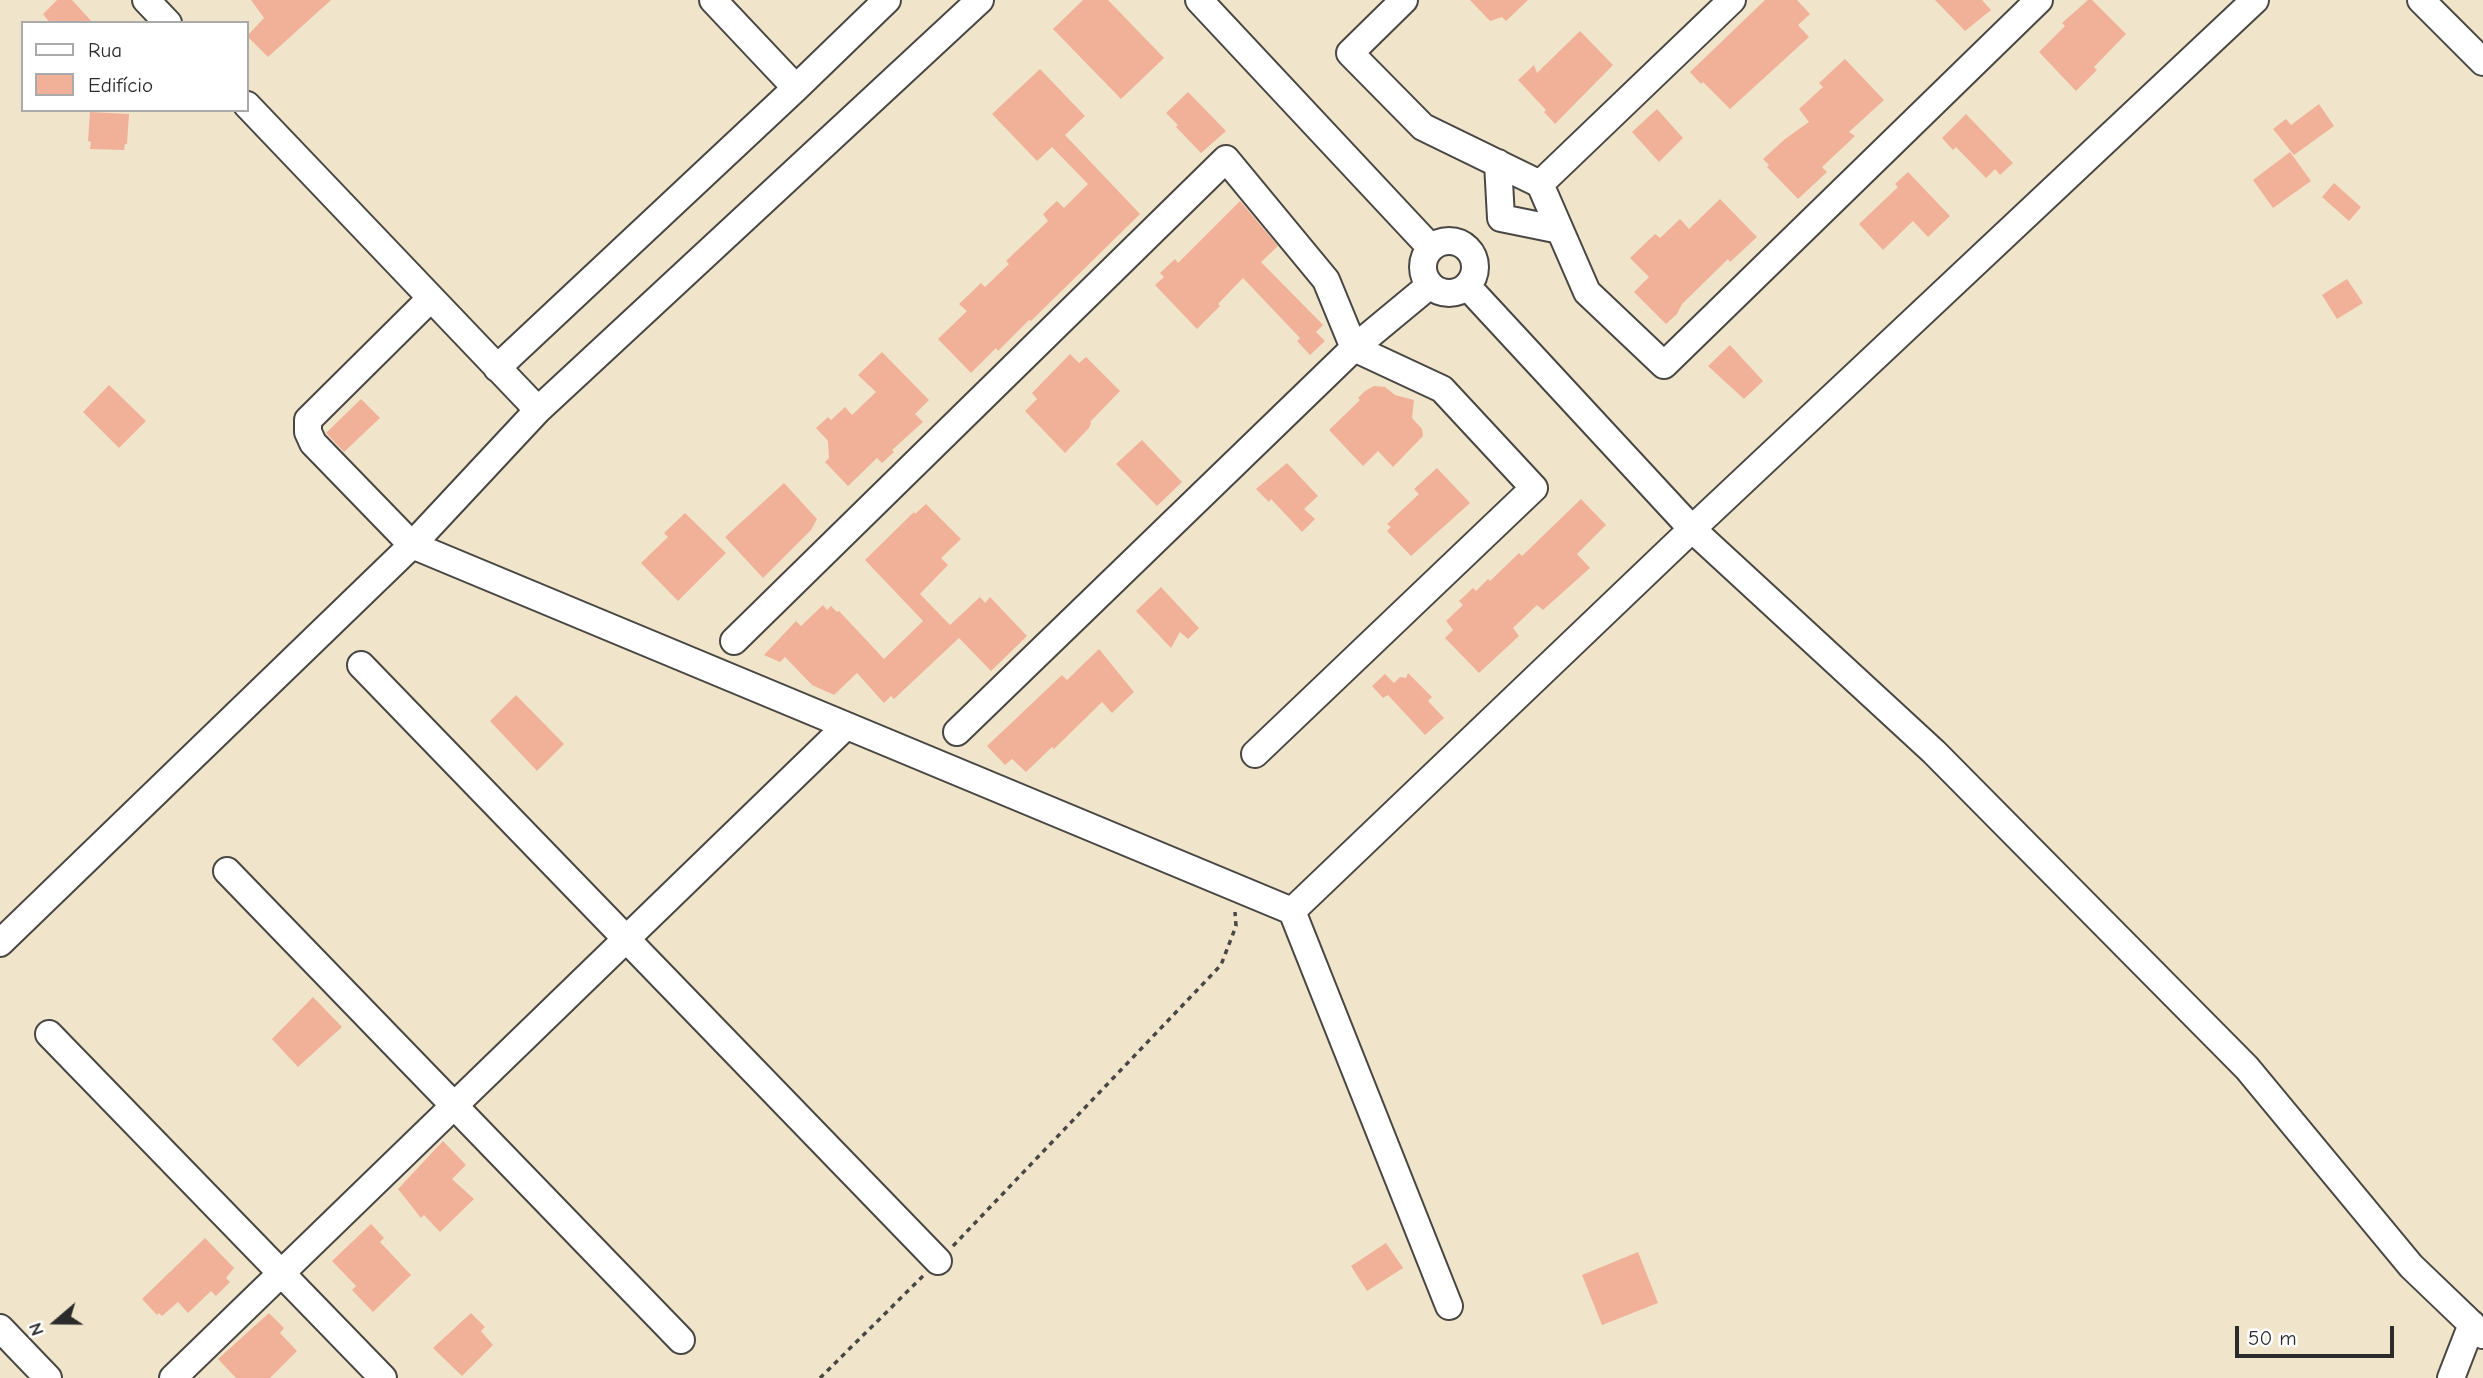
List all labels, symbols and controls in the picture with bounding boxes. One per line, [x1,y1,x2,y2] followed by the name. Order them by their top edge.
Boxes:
[21,21,248,112] legend
[88,38,122,62] text: Rua
[88,73,153,97] text: Edifício
[21,1287,91,1357] north arrow
[2238,1312,2397,1356] scale bar
[24,1320,49,1339] text: N
[2248,1326,2297,1350] text: 50 m

